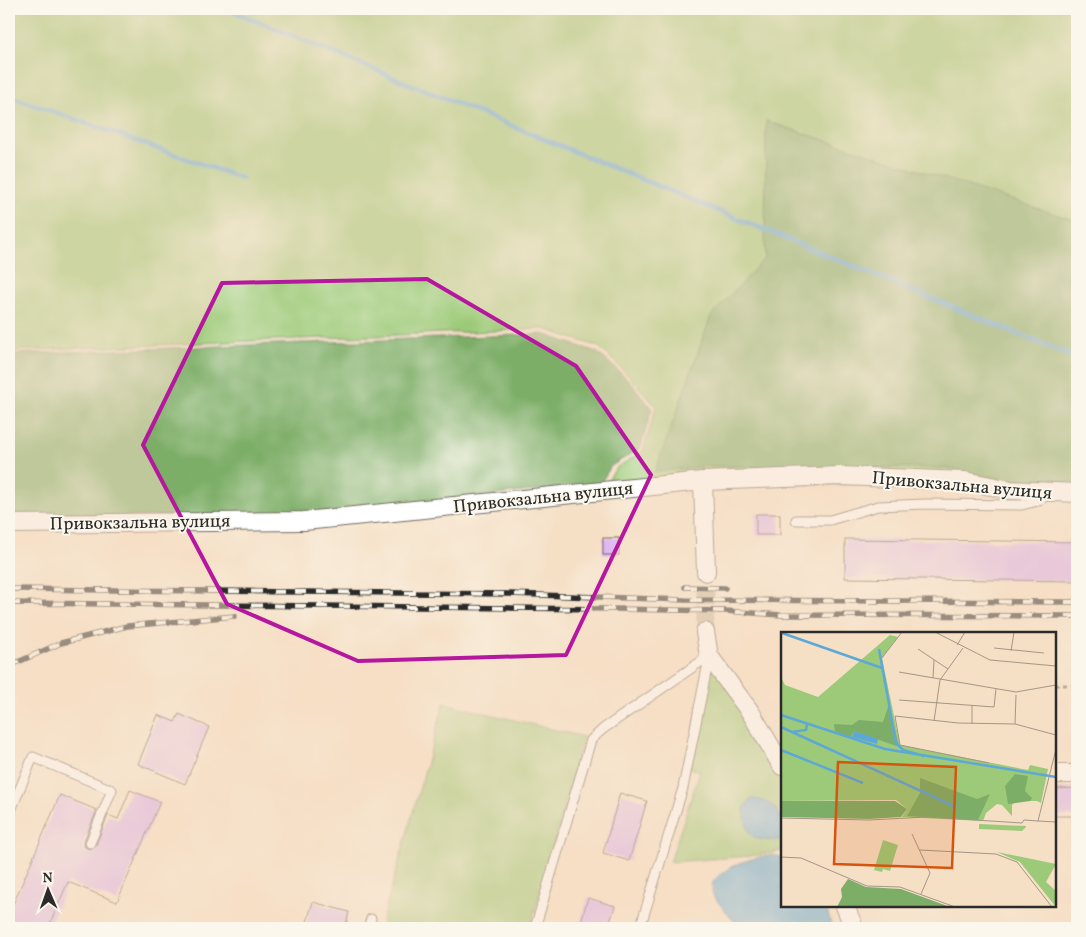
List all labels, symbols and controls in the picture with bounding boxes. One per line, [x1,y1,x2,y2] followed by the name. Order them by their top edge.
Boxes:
[871,466,1053,507] street label: Привокзальна вулиця
[452,477,634,520] street label: Привокзальна вулиця
[49,509,231,538] street label: Привокзальна вулиця
[781,632,1056,907] inset map
[22,864,72,914] north arrow
[42,869,53,888] text: N

